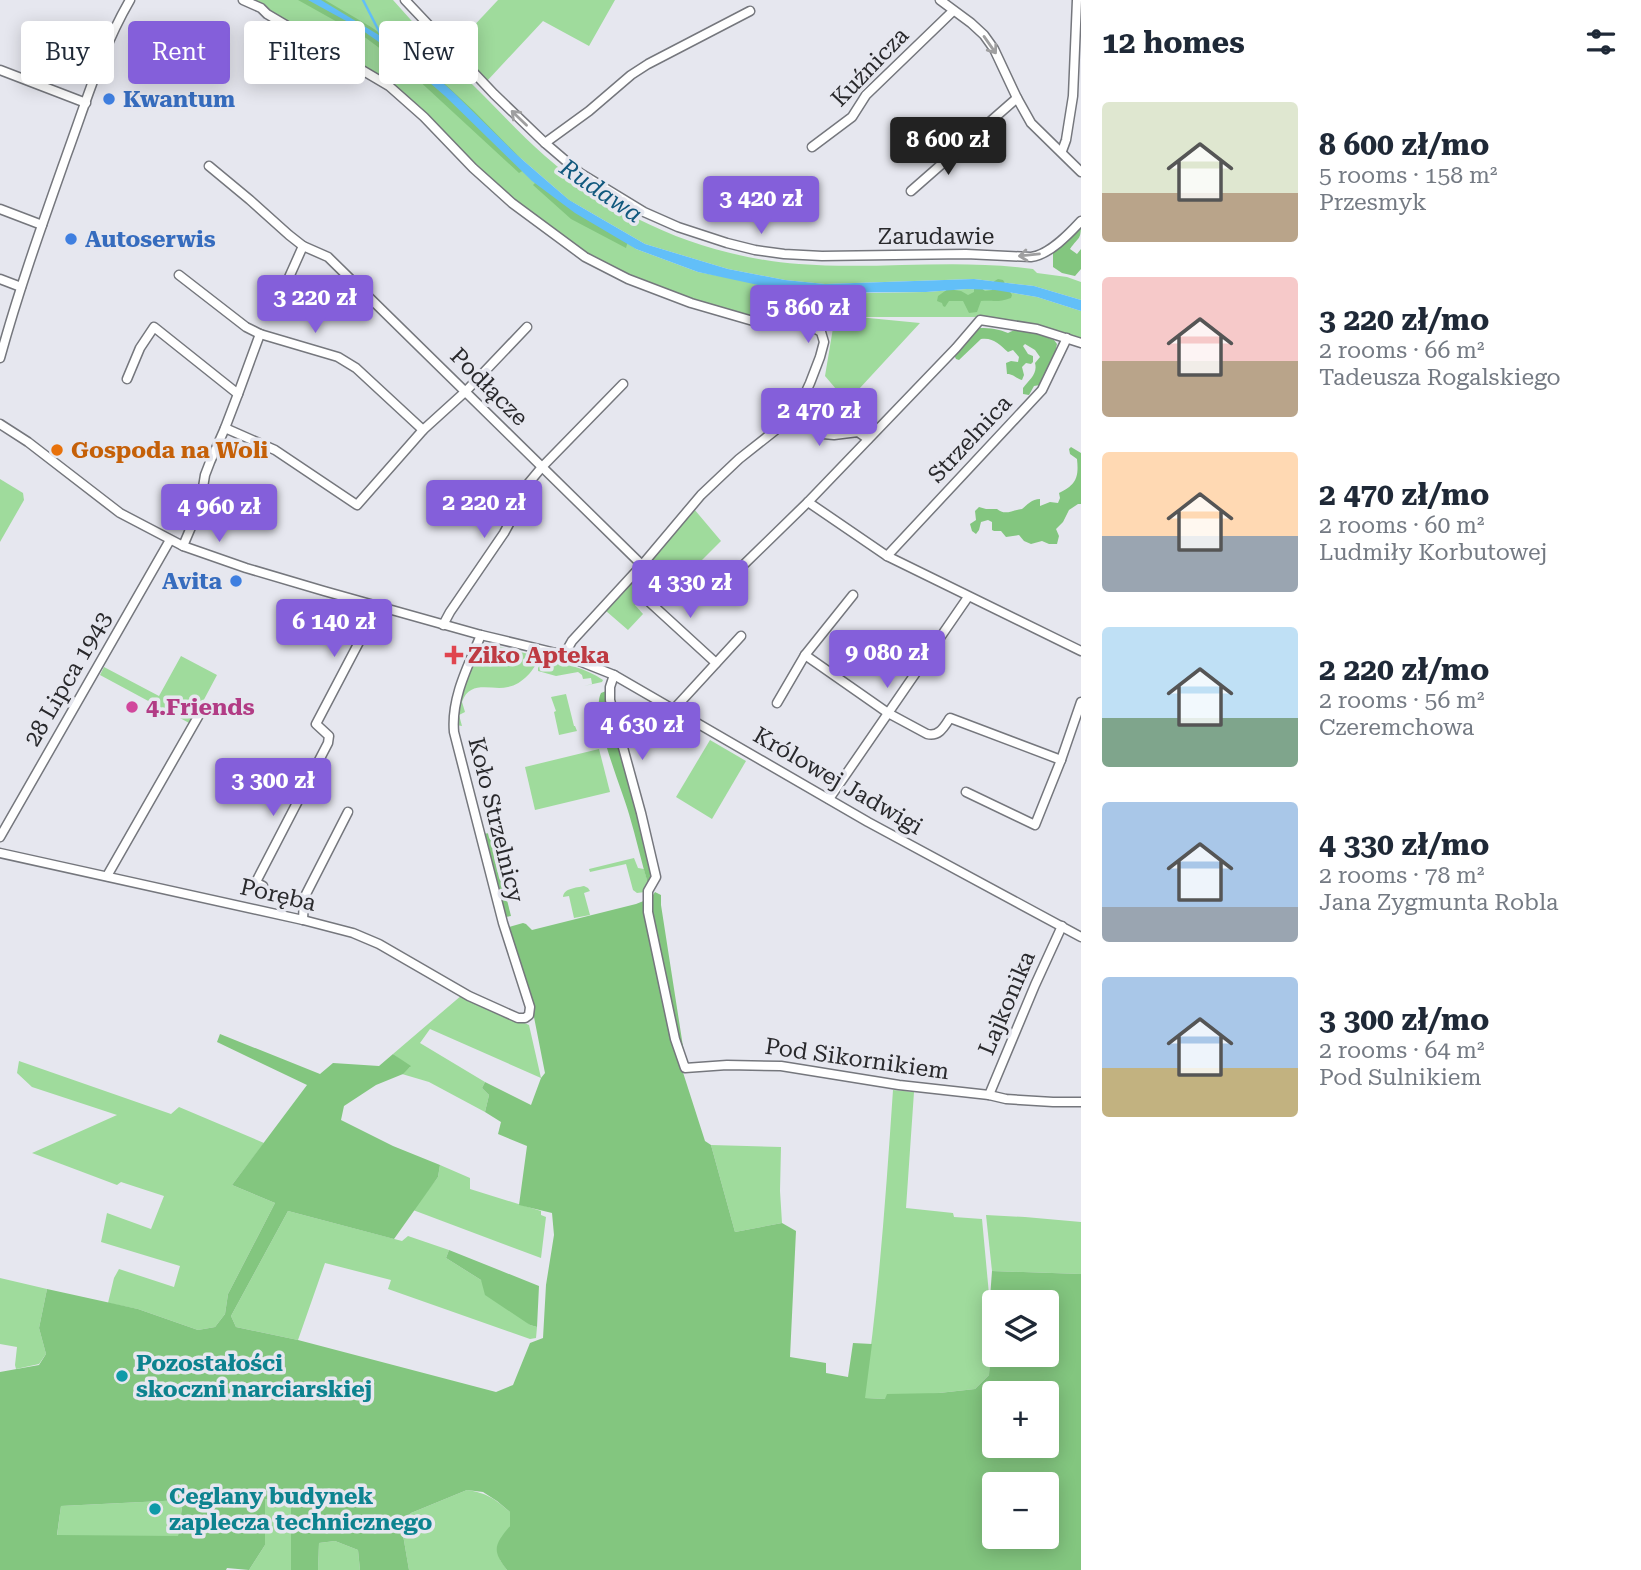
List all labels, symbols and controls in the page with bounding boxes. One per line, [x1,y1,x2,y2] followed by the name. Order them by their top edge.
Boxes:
[21,21,114,84] chip: Buy
[128,21,230,84] chip: Rent
[244,21,365,84] chip: Filters
[379,21,478,84] chip: New
[826,21,915,112] street label: Kuźnicza
[1582,23,1620,61] icon: filters
[1102,25,1245,60] text: 12 homes
[983,35,997,54] one-way arrow
[123,86,235,113] place label: Kwantum
[101,91,117,107] marker: Kwantum
[511,109,528,126] one-way arrow
[876,118,1020,177] pin: 8 600 zł
[906,126,990,153] text: 8 600 zł
[1319,127,1489,162] text: 8 600 zł/mo
[1158,130,1242,214] icon: home
[554,153,647,229] water label: Rudawa
[1319,162,1497,189] text: 5 rooms · 158 m²
[689,176,833,236] pin: 3 420 zł
[719,185,803,212] text: 3 420 zł
[1319,189,1427,216] text: Przesmyk
[878,223,994,250] street label: Zarudawie
[85,226,216,253] place label: Autoserwis
[63,231,79,247] marker: Autoserwis
[1018,249,1041,262] one-way arrow
[243,276,387,335] pin: 3 220 zł
[273,284,357,311] text: 3 220 zł
[736,286,880,345] pin: 5 860 zł
[766,294,850,321] text: 5 860 zł
[1319,302,1489,337] text: 3 220 zł/mo
[1158,305,1242,389] icon: home
[1319,337,1485,364] text: 2 rooms · 66 m²
[444,342,534,432] street label: Podłącze
[1319,364,1561,391] text: Tadeusza Rogalskiego
[747,388,891,448] pin: 2 470 zł
[923,389,1018,488] street label: Strzelnica
[777,397,861,424] text: 2 470 zł
[71,437,268,464] place label: Gospoda na Woli
[49,442,65,458] marker: Gospoda na Woli
[1319,477,1489,512] text: 2 470 zł/mo
[412,480,556,540] pin: 2 220 zł
[1158,480,1242,564] icon: home
[147,484,291,544] pin: 4 960 zł
[442,489,526,516] text: 2 220 zł
[177,493,261,520] text: 4 960 zł
[1319,512,1485,539] text: 2 rooms · 60 m²
[1319,539,1547,566] text: Ludmiły Korbutowej
[618,560,762,620] pin: 4 330 zł
[162,568,222,595] place label: Avita
[648,569,732,596] text: 4 330 zł
[228,573,244,589] marker: Avita
[262,600,406,659] pin: 6 140 zł
[19,607,117,751] street label: 28 Lipca 1943
[292,608,376,635] text: 6 140 zł
[815,630,959,690] pin: 9 080 zł
[845,639,929,666] text: 9 080 zł
[468,642,610,669] place label: Ziko Apteka
[446,647,462,663] marker: Ziko Apteka
[1319,652,1489,687] text: 2 220 zł/mo
[1158,655,1242,739] icon: home
[1319,687,1485,714] text: 2 rooms · 56 m²
[146,694,255,721] place label: 4.Friends
[124,699,140,715] marker: 4.Friends
[570,702,714,762] pin: 4 630 zł
[600,711,684,738] text: 4 630 zł
[1319,714,1474,741] text: Czeremchowa
[749,722,927,840] street label: Królowej Jadwigi
[462,735,530,906] street label: Koło Strzelnicy
[201,758,345,818] pin: 3 300 zł
[231,767,315,794] text: 3 300 zł
[1319,827,1489,862] text: 4 330 zł/mo
[1158,830,1242,914] icon: home
[1319,862,1485,889] text: 2 rooms · 78 m²
[237,873,319,917] street label: Poręba
[1319,889,1558,916] text: Jana Zygmunta Robla
[973,947,1041,1059] street label: Lajkonika
[1319,1002,1489,1037] text: 3 300 zł/mo
[1158,1005,1242,1089] icon: home
[763,1033,951,1085] street label: Pod Sikornikiem
[1319,1037,1485,1064] text: 2 rooms · 64 m²
[1319,1064,1481,1091] text: Pod Sulnikiem
[982,1290,1059,1549] map controls
[982,1290,1059,1367] button: layers
[136,1350,372,1403] place label: Pozostałości skoczni narciarskiej
[114,1368,130,1384] marker: Pozostałości skoczni narciarskiej
[982,1381,1059,1458] button: +
[982,1472,1059,1549] button: −
[169,1483,433,1536] place label: Ceglany budynek zaplecza technicznego
[147,1501,163,1517] marker: Ceglany budynek zaplecza technicznego

